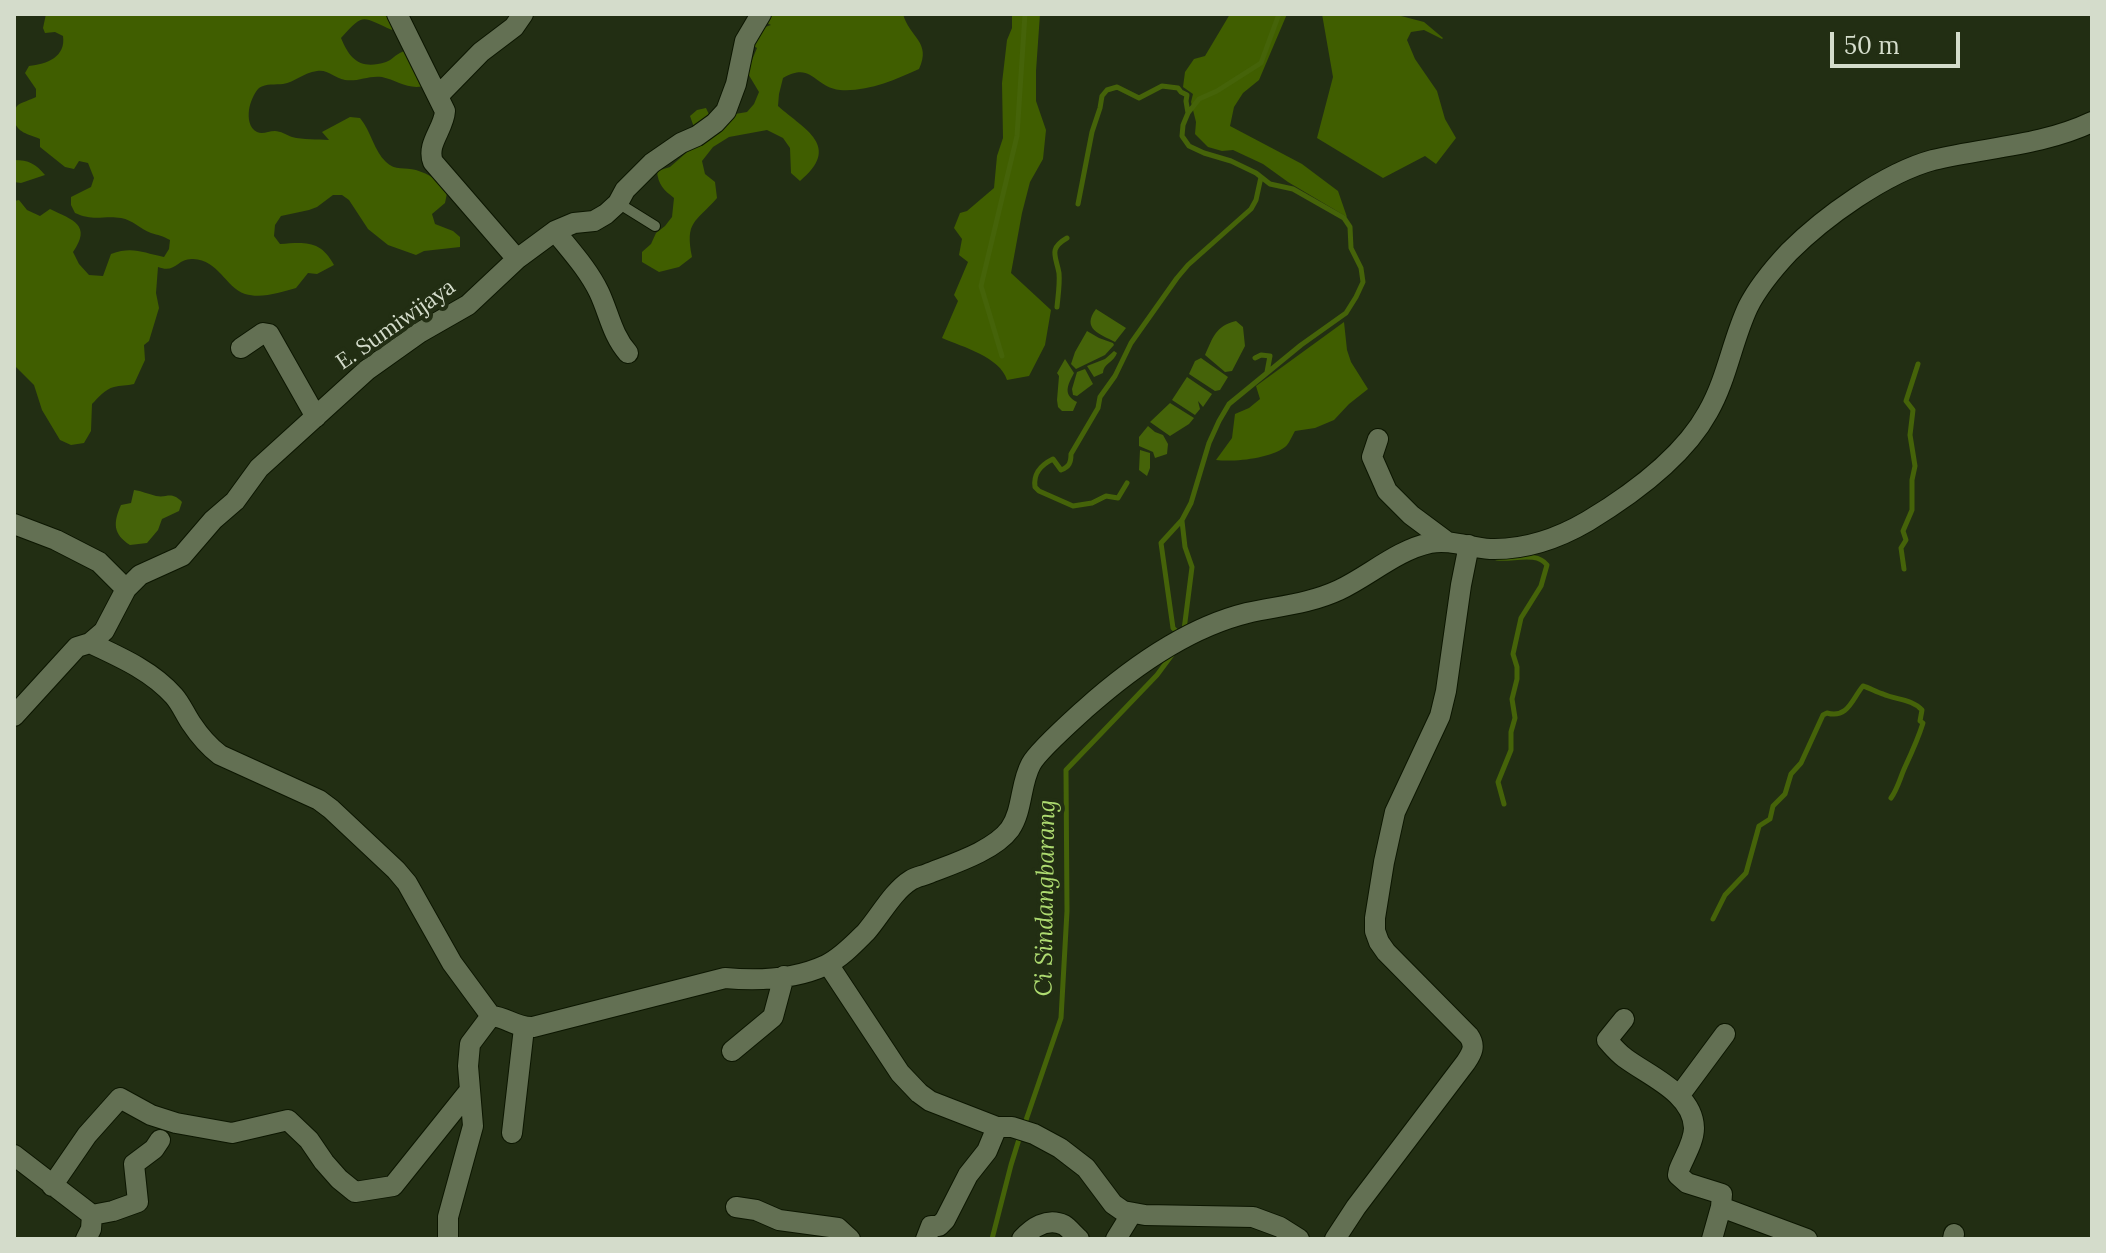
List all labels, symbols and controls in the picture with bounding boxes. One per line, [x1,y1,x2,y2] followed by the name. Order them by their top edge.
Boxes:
[1834,16,1964,66] scale bar
[1844,30,1900,61] text: 50 m
[331,274,461,376] street label: E. Sumiwijaya
[1030,799,1062,997] water label: Ci Sindangbarang

